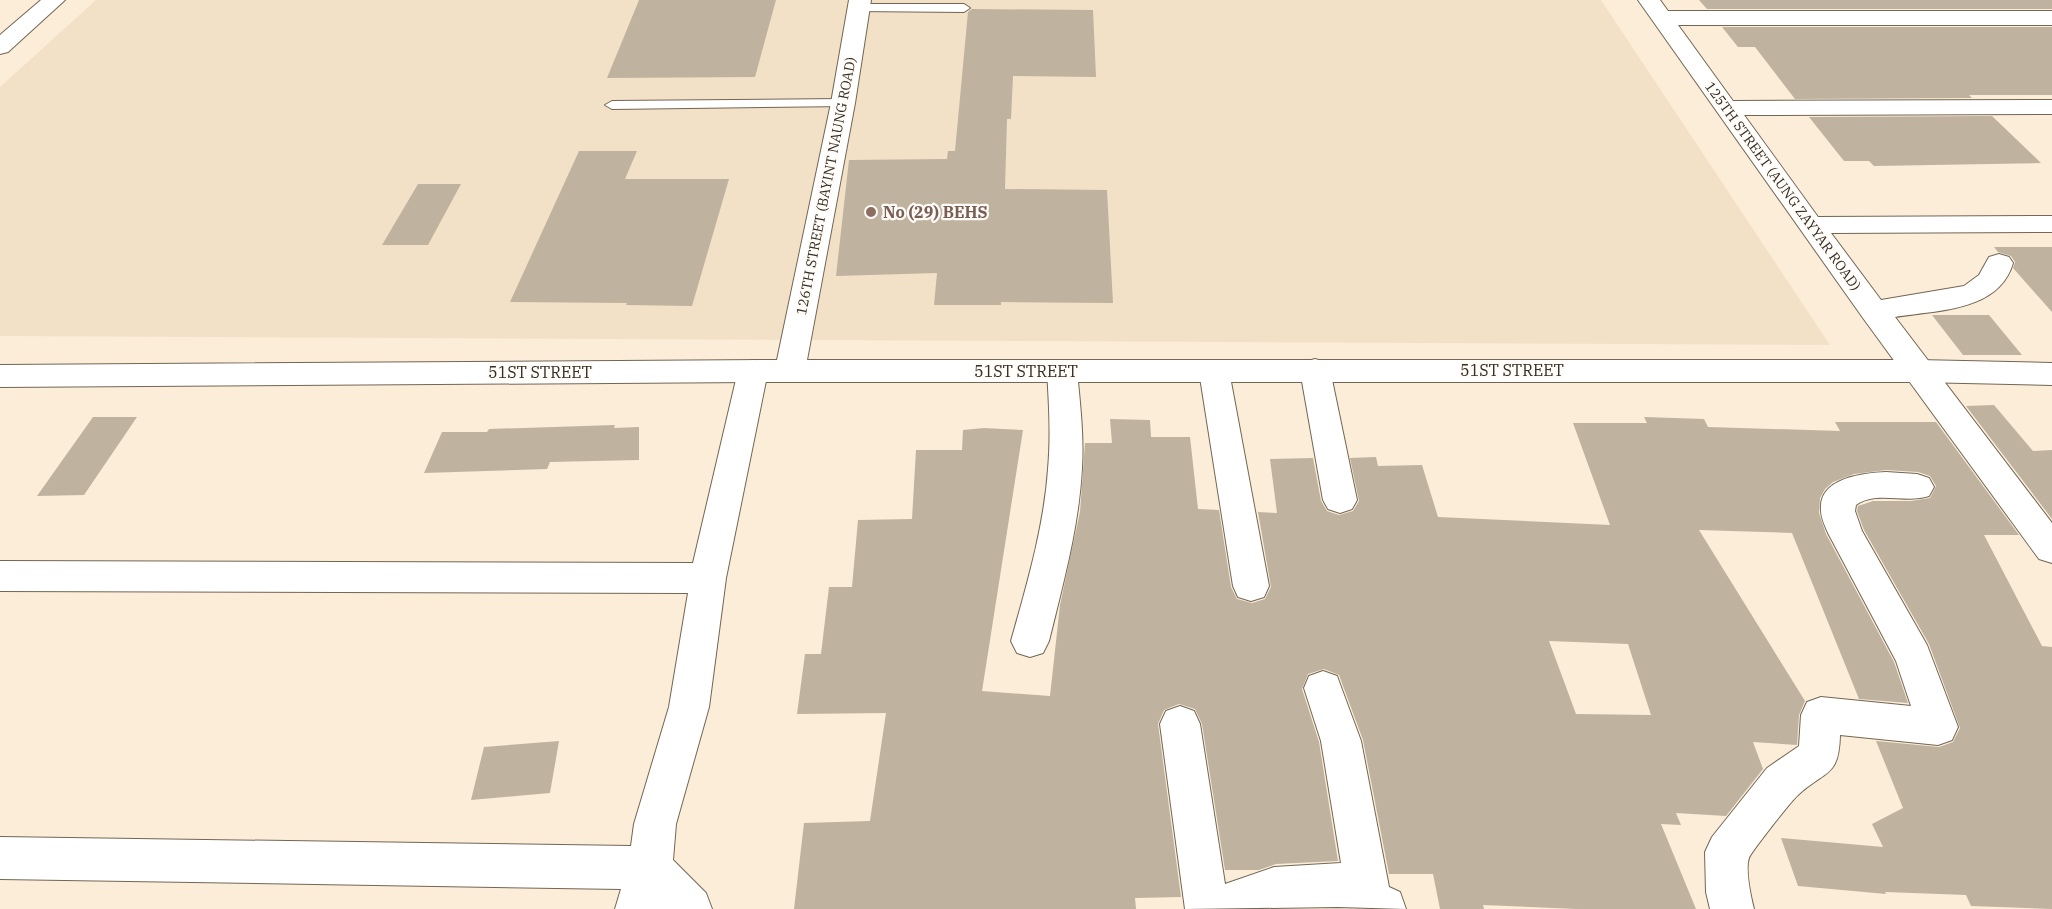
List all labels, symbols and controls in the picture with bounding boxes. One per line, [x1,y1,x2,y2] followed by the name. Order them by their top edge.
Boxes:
[792,55,860,317] street label: 126TH STREET (BAYINT NAUNG ROAD)
[1701,78,1865,294] street label: 125TH STREET (AUNG ZAYYAR ROAD)
[883,202,988,222] place label: No (29) BEHS
[864,205,878,219] marker: No (29) BEHS
[1460,360,1564,380] street label: 51ST STREET
[974,361,1078,381] street label: 51ST STREET
[488,362,592,382] street label: 51ST STREET

